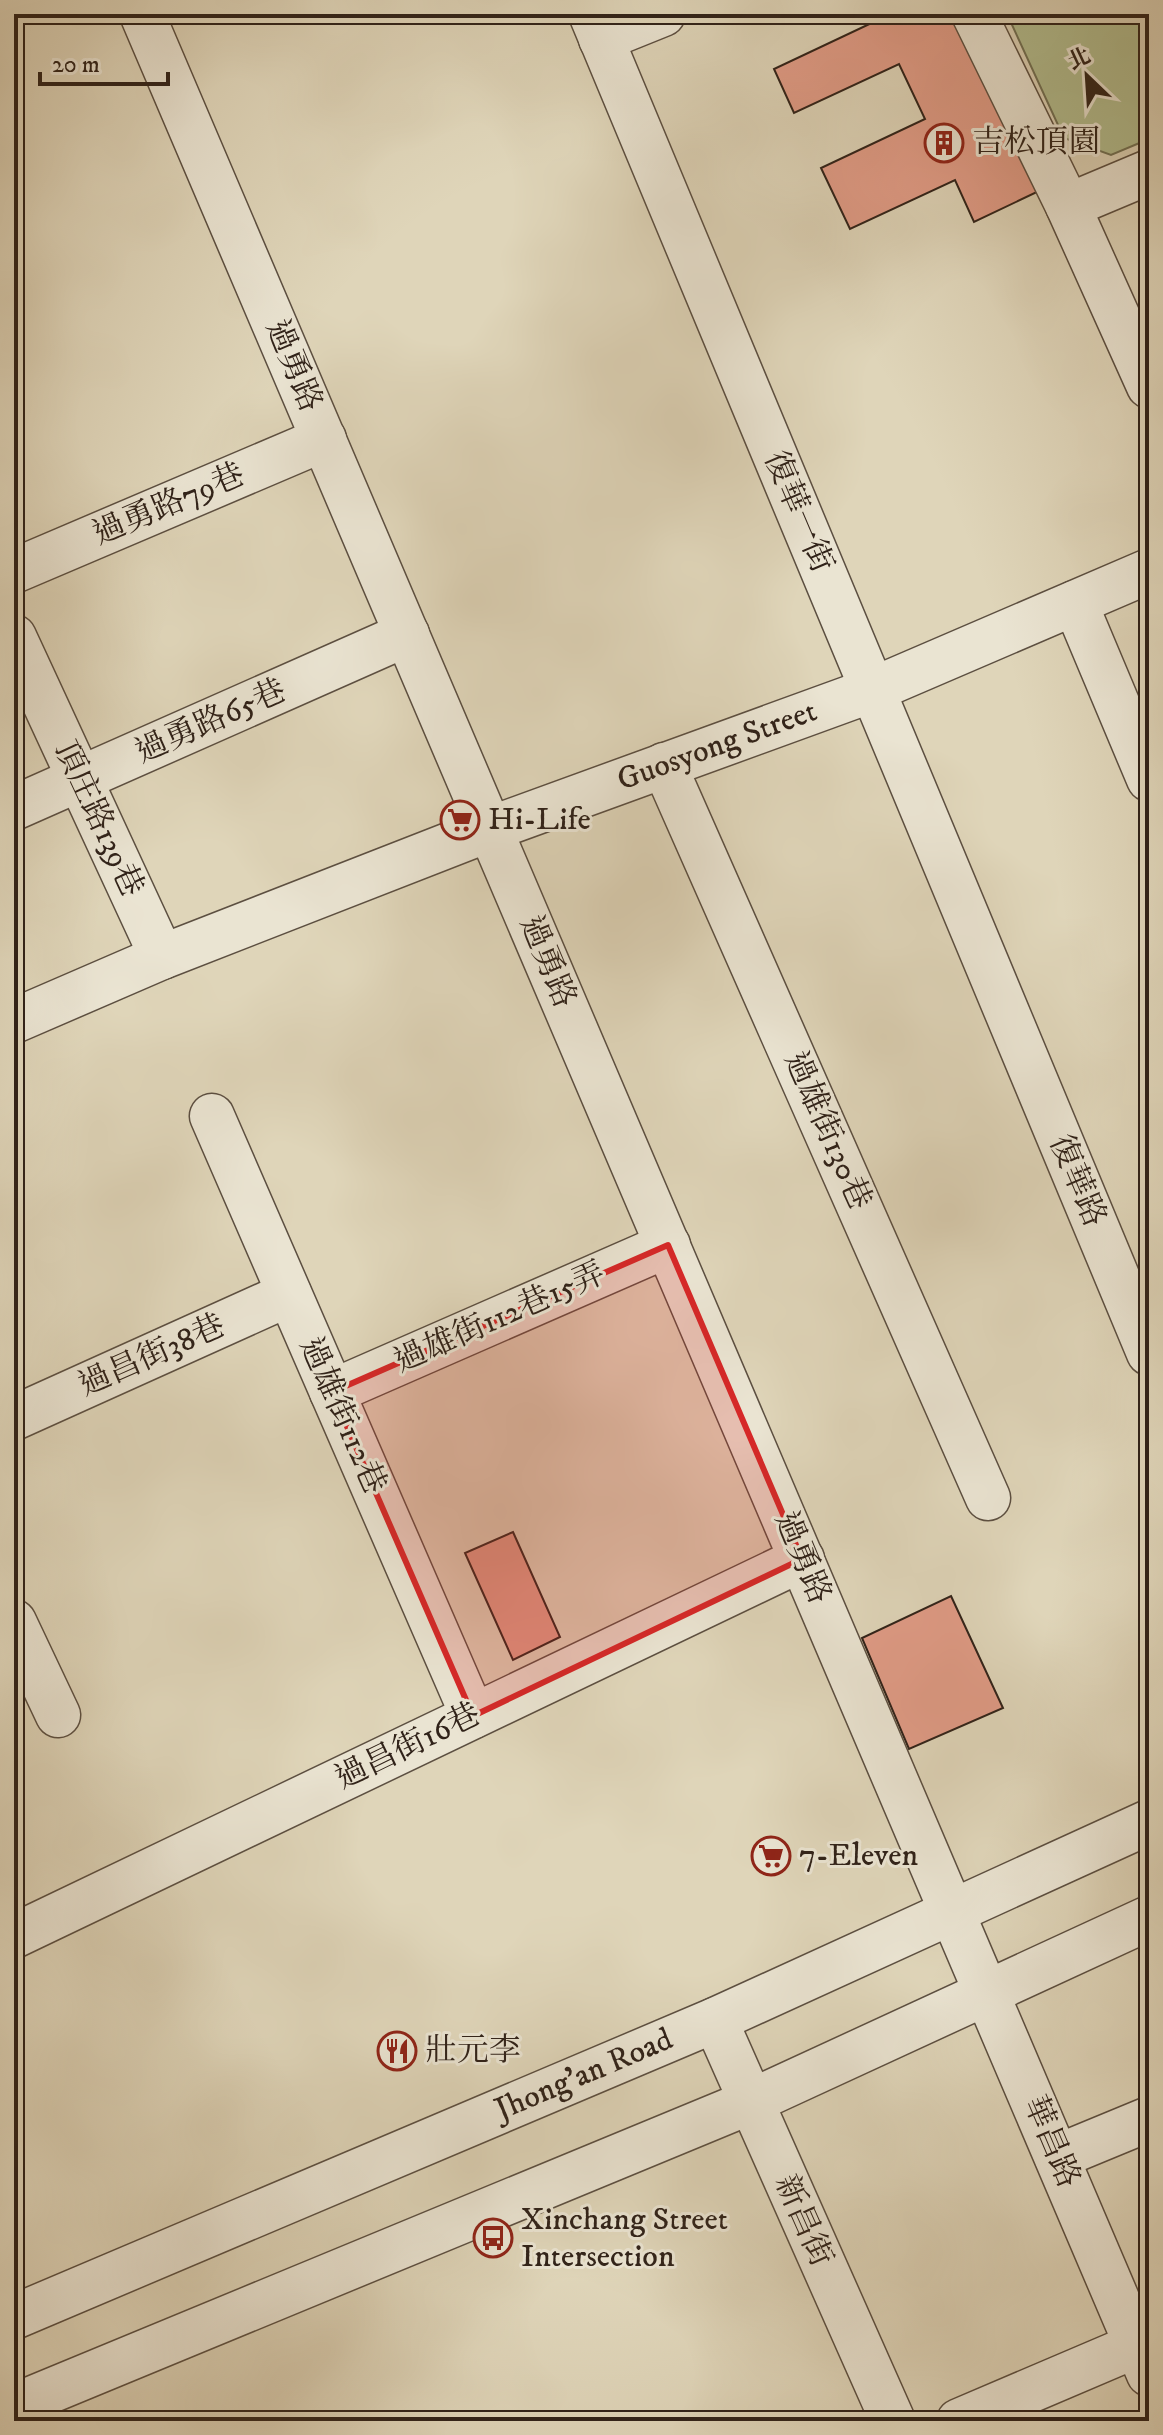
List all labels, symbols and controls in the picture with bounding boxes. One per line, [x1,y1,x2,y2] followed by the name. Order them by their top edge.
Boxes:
[40,36,168,86] scale bar
[1047,36,1127,116] north arrow
[1063,42,1095,76] text: 北
[52,50,100,80] text: 20 m
[923,122,965,164] building icon: 吉松頂園
[972,123,1100,163] place label: 吉松頂園
[256,314,330,418] street label: 過勇路
[755,445,841,579] street label: 復華一街
[87,455,251,555] street label: 過勇路79巷
[130,671,292,773] street label: 過勇路65巷
[612,691,822,801] street label: Guosyong Street
[44,735,152,903] street label: 頂庄路139巷
[439,799,481,841] supermarket icon: Hi-Life
[488,800,591,840] place label: Hi-Life
[510,910,584,1014] street label: 過勇路
[774,1046,880,1216] street label: 過雄街130巷
[1040,1129,1114,1233] street label: 復華路
[388,1254,612,1382] street label: 過雄街112巷15弄
[73,1306,231,1406] street label: 過昌街38巷
[290,1331,394,1501] street label: 過雄街112巷
[765,1506,839,1610] street label: 過勇路
[329,1695,487,1799] street label: 過昌街16巷
[750,1835,792,1877] supermarket icon: 7-Eleven
[799,1836,919,1876] place label: 7-Eleven
[486,2020,679,2132] street label: Jhong'an Road
[376,2030,418,2072] restaurant icon: 壯元李
[425,2031,521,2071] place label: 壯元李
[1014,2090,1088,2194] street label: 華昌路
[765,2169,841,2273] street label: 新昌街
[521,2200,728,2277] place label: Xinchang Street Intersection
[472,2217,514,2259] bus stop icon: Xinchang Street Intersection

